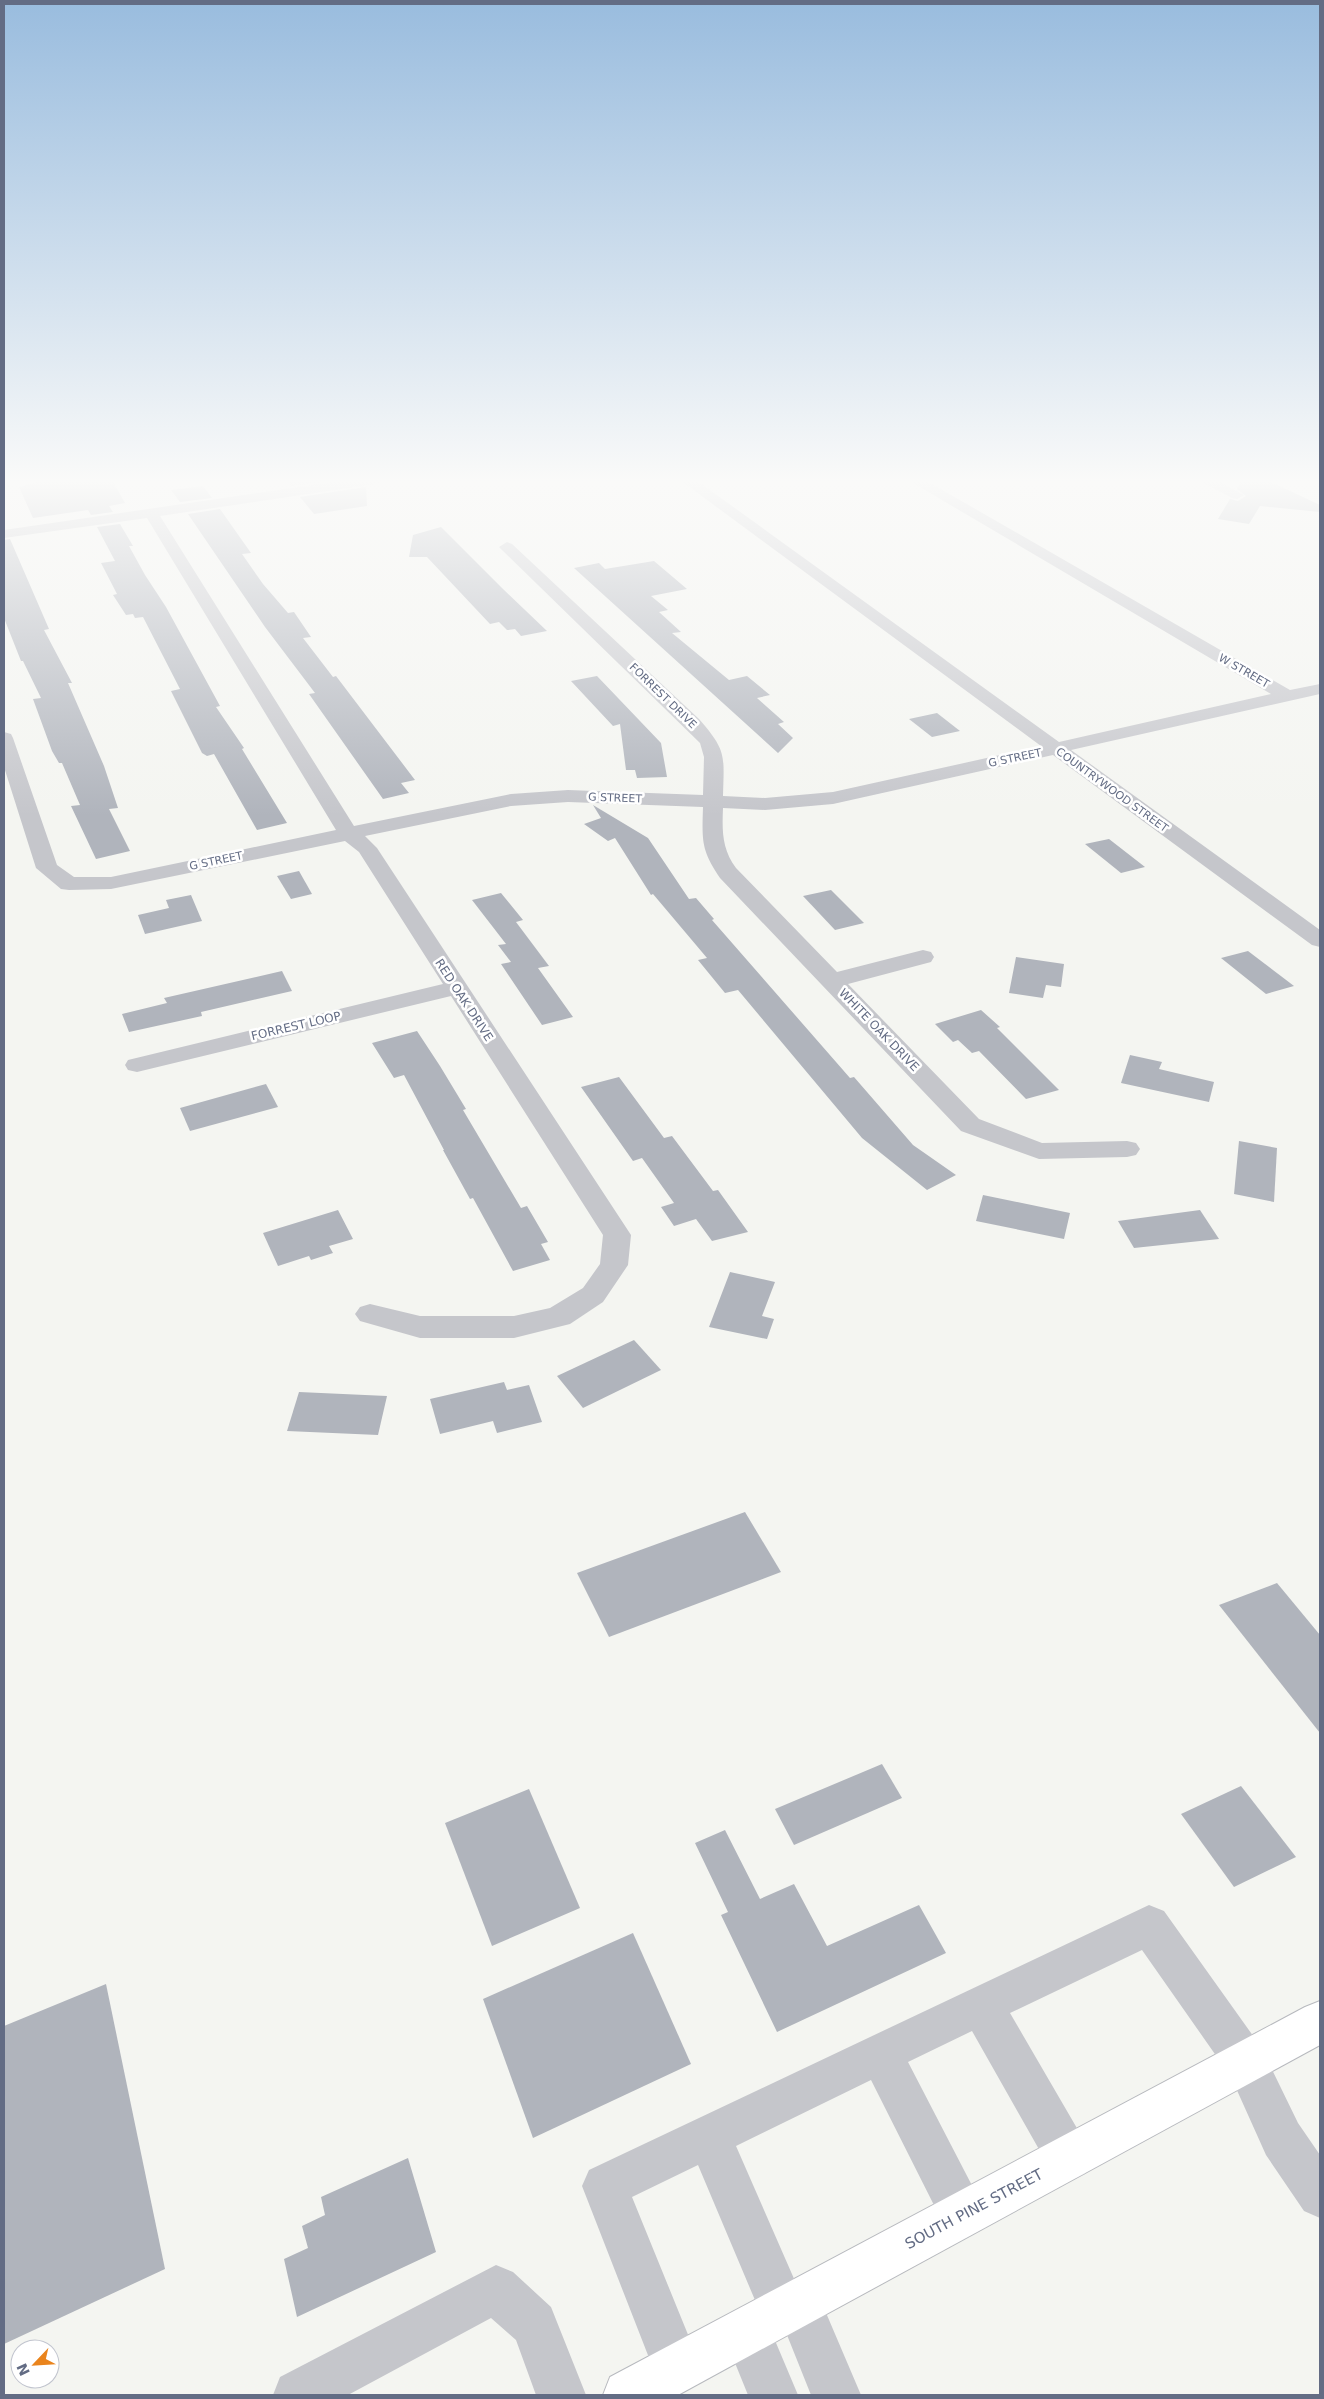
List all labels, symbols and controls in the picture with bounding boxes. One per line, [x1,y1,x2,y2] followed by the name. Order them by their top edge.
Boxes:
[1216,651,1272,691] street label: W STREET
[627,661,699,731] street label: FORREST DRIVE
[1054,745,1171,835] street label: COUNTRYWOOD STREET
[987,746,1043,770] street label: G STREET
[588,791,642,805] street label: G STREET
[188,849,244,873] street label: G STREET
[432,956,496,1044] street label: RED OAK DRIVE
[836,986,922,1074] street label: WHITE OAK DRIVE
[250,1009,342,1043] street label: FORREST LOOP
[902,2165,1047,2253] street label: SOUTH PINE STREET
[10,2339,60,2389] north arrow
[13,2361,33,2378] text: N

